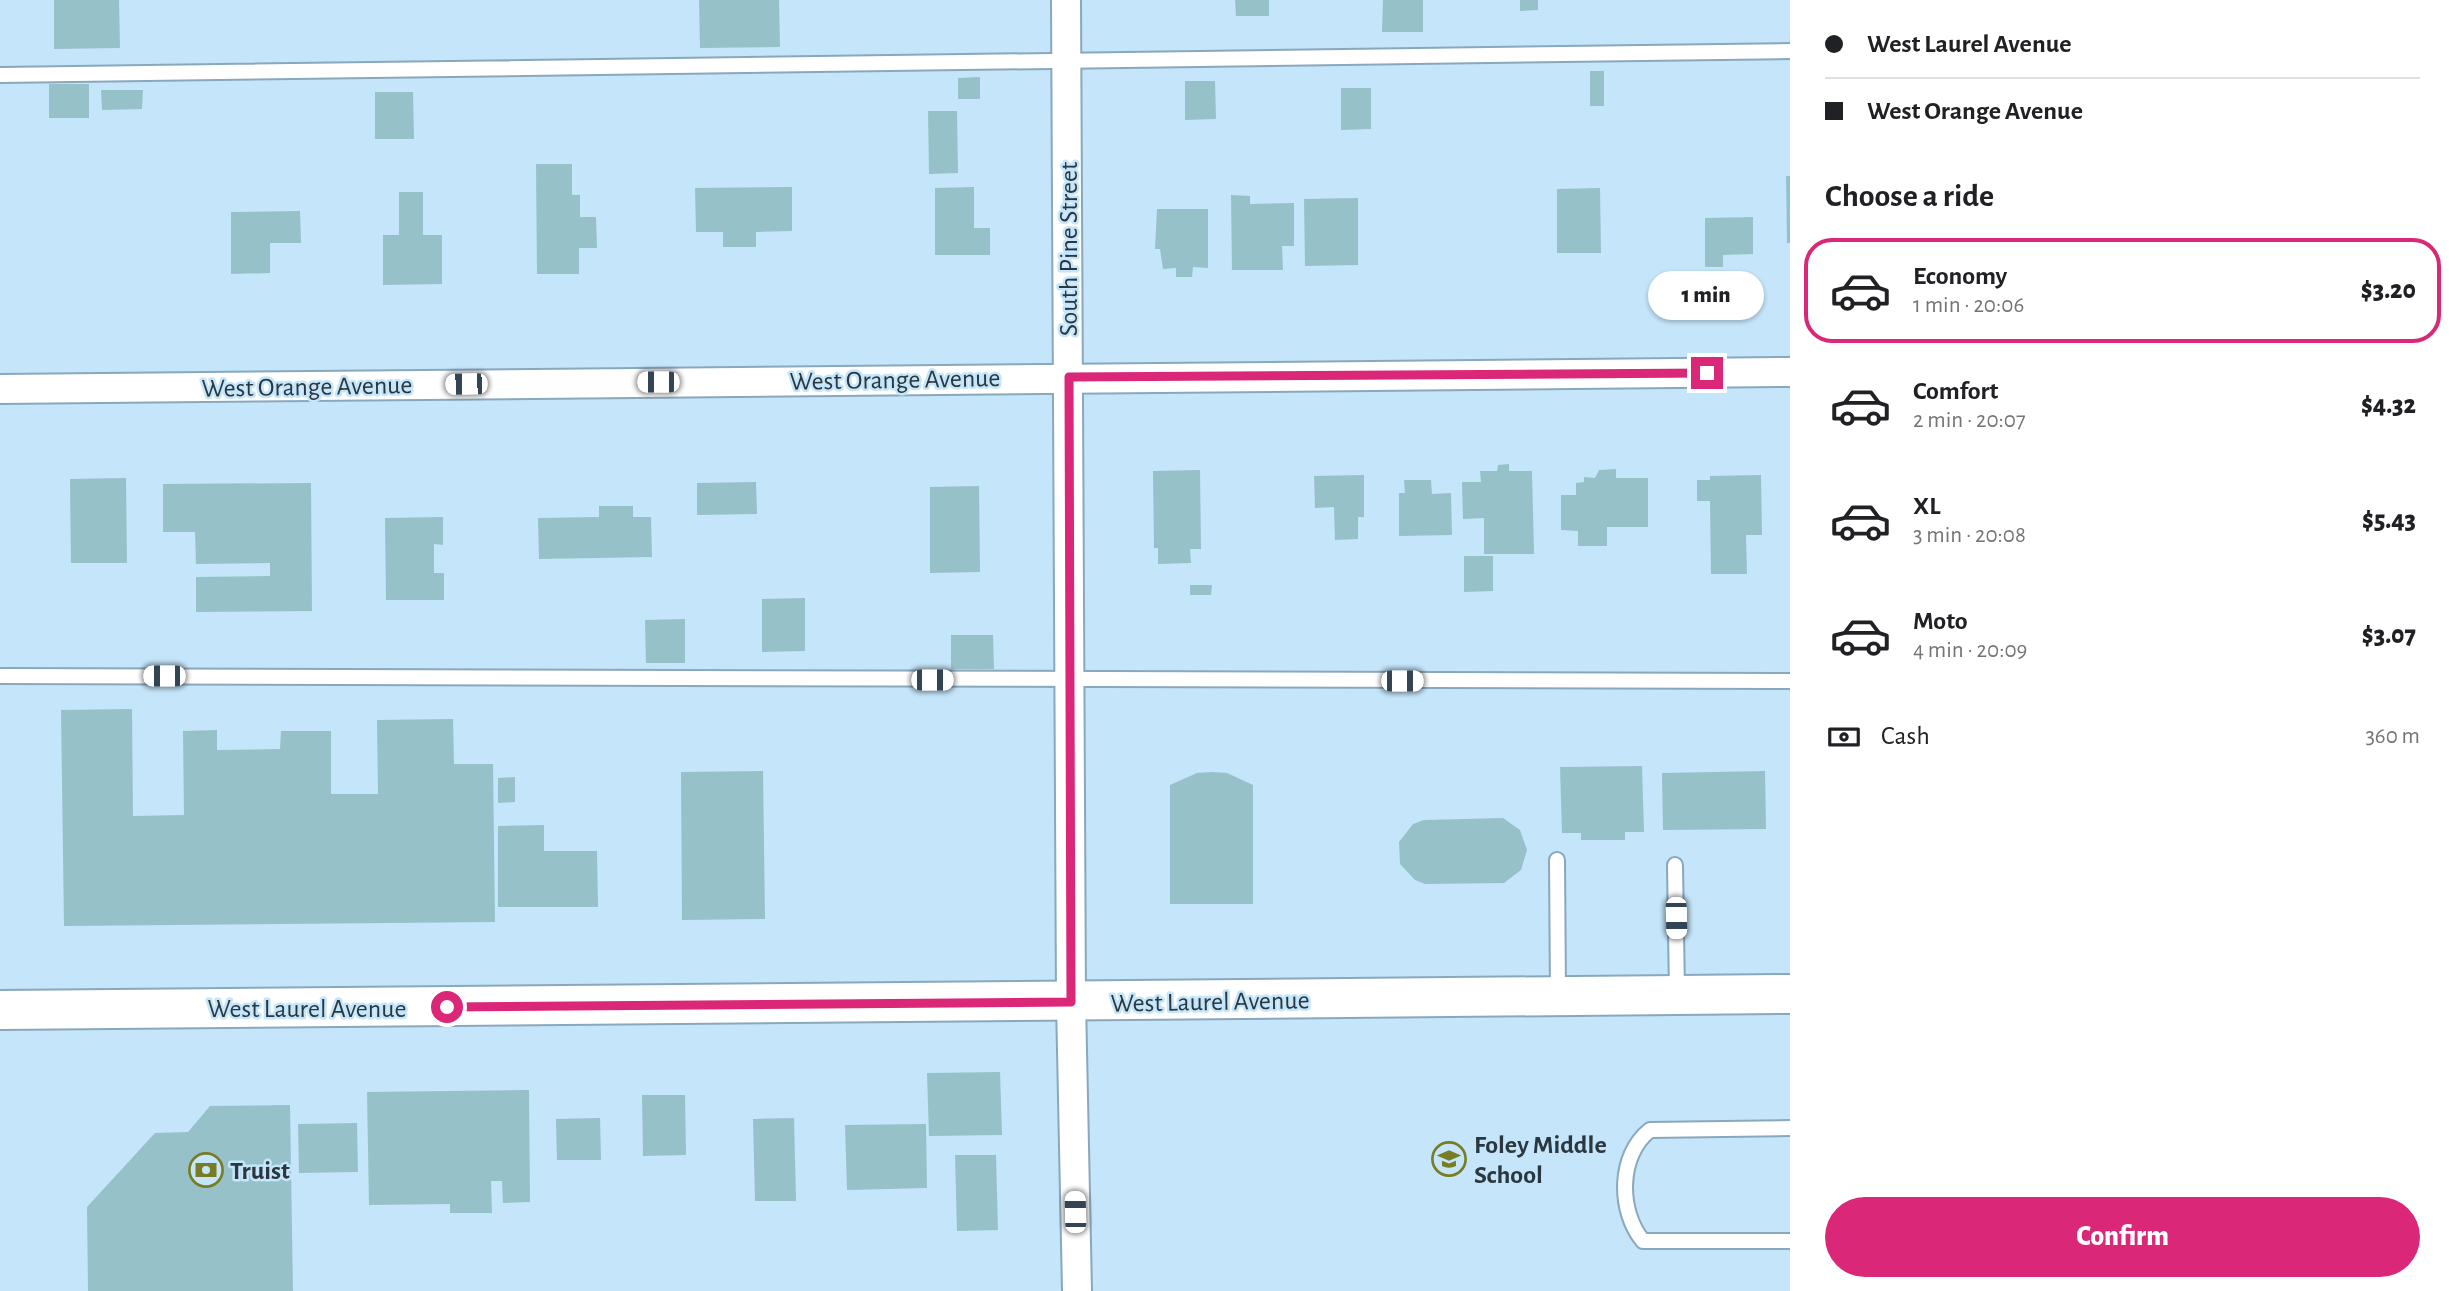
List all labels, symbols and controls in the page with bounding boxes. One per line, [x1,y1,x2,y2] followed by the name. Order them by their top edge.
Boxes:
[1867,31,2072,57] text: West Laurel Avenue
[1867,98,2083,124] text: West Orange Avenue
[1056,162,1082,336] street label: South Pine Street
[1825,180,1994,212] text: Choose a ride
[1829,259,1892,322] icon: car
[1913,263,2007,289] text: Economy
[1649,272,1765,320] callout: 1 min
[2361,277,2416,303] text: $3.20
[1682,284,1730,307] text: 1 min
[1913,294,2024,317] text: 1 min · 20:06
[1691,357,1723,389] route end
[789,365,1001,395] street label: West Orange Avenue
[201,372,413,402] street label: West Orange Avenue
[638,372,680,393] car
[445,373,488,395] car
[1829,374,1892,437] icon: car
[1913,378,1998,404] text: Comfort
[2361,392,2416,418] text: $4.32
[1913,409,2026,432] text: 2 min · 20:07
[1829,489,1892,552] icon: car
[1913,493,1940,519] text: XL
[2362,507,2416,533] text: $5.43
[1913,524,2026,547] text: 3 min · 20:08
[1829,604,1892,667] icon: car
[1913,608,1968,634] text: Moto
[2362,622,2416,648] text: $3.07
[1913,639,2027,662] text: 4 min · 20:09
[144,666,186,687] car
[912,670,954,691] car
[1382,671,1424,692] car
[1825,718,1863,756] icon: cash
[1881,723,1930,749] text: Cash
[2365,725,2420,748] text: 360 m
[1666,897,1687,939] car
[1110,987,1310,1017] street label: West Laurel Avenue
[431,991,463,1023] route start
[208,996,406,1022] street label: West Laurel Avenue
[1474,1132,1607,1188] place label: Foley Middle School
[1430,1140,1468,1178] school or university icon: Foley Middle School
[187,1151,225,1189] bank icon: Truist
[230,1158,290,1184] place label: Truist
[1065,1191,1086,1233] car
[1825,1197,2420,1277] button: Confirm

